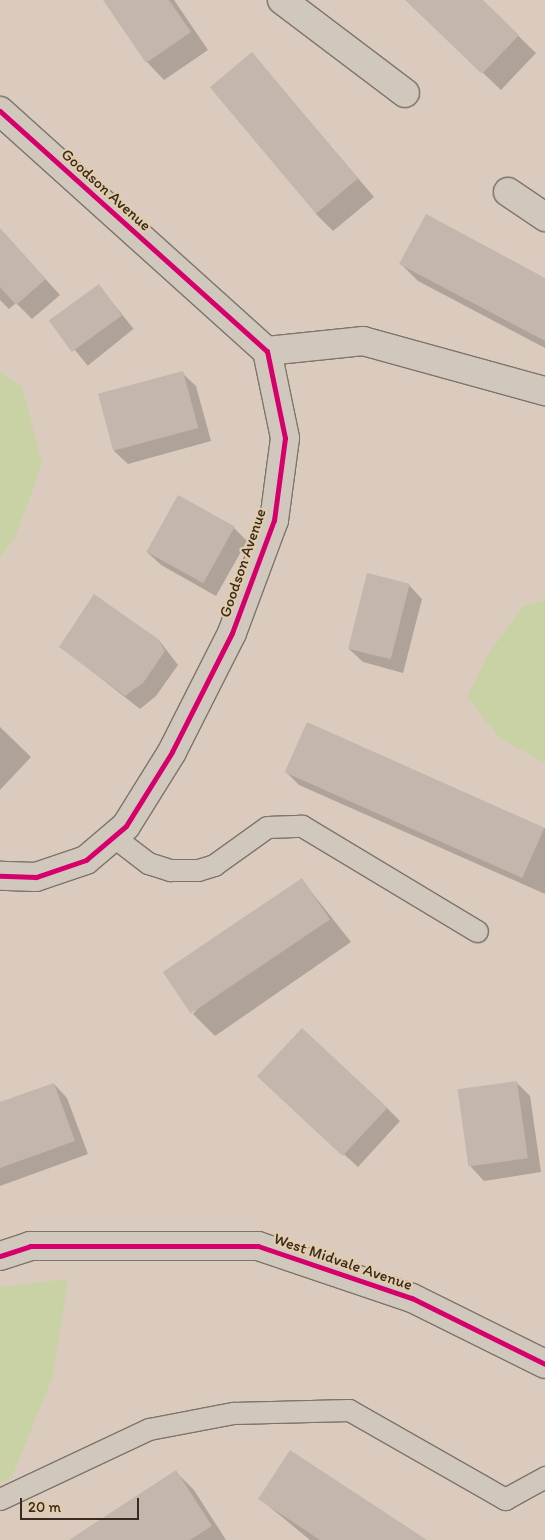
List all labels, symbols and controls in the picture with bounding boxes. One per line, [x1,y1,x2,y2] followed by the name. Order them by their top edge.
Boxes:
[57,145,155,235] street label: Goodson Avenue
[215,506,271,620] street label: Goodson Avenue
[272,1229,414,1295] street label: West Midvale Avenue
[22,1488,141,1520] scale bar
[28,1498,61,1516] text: 20 m

